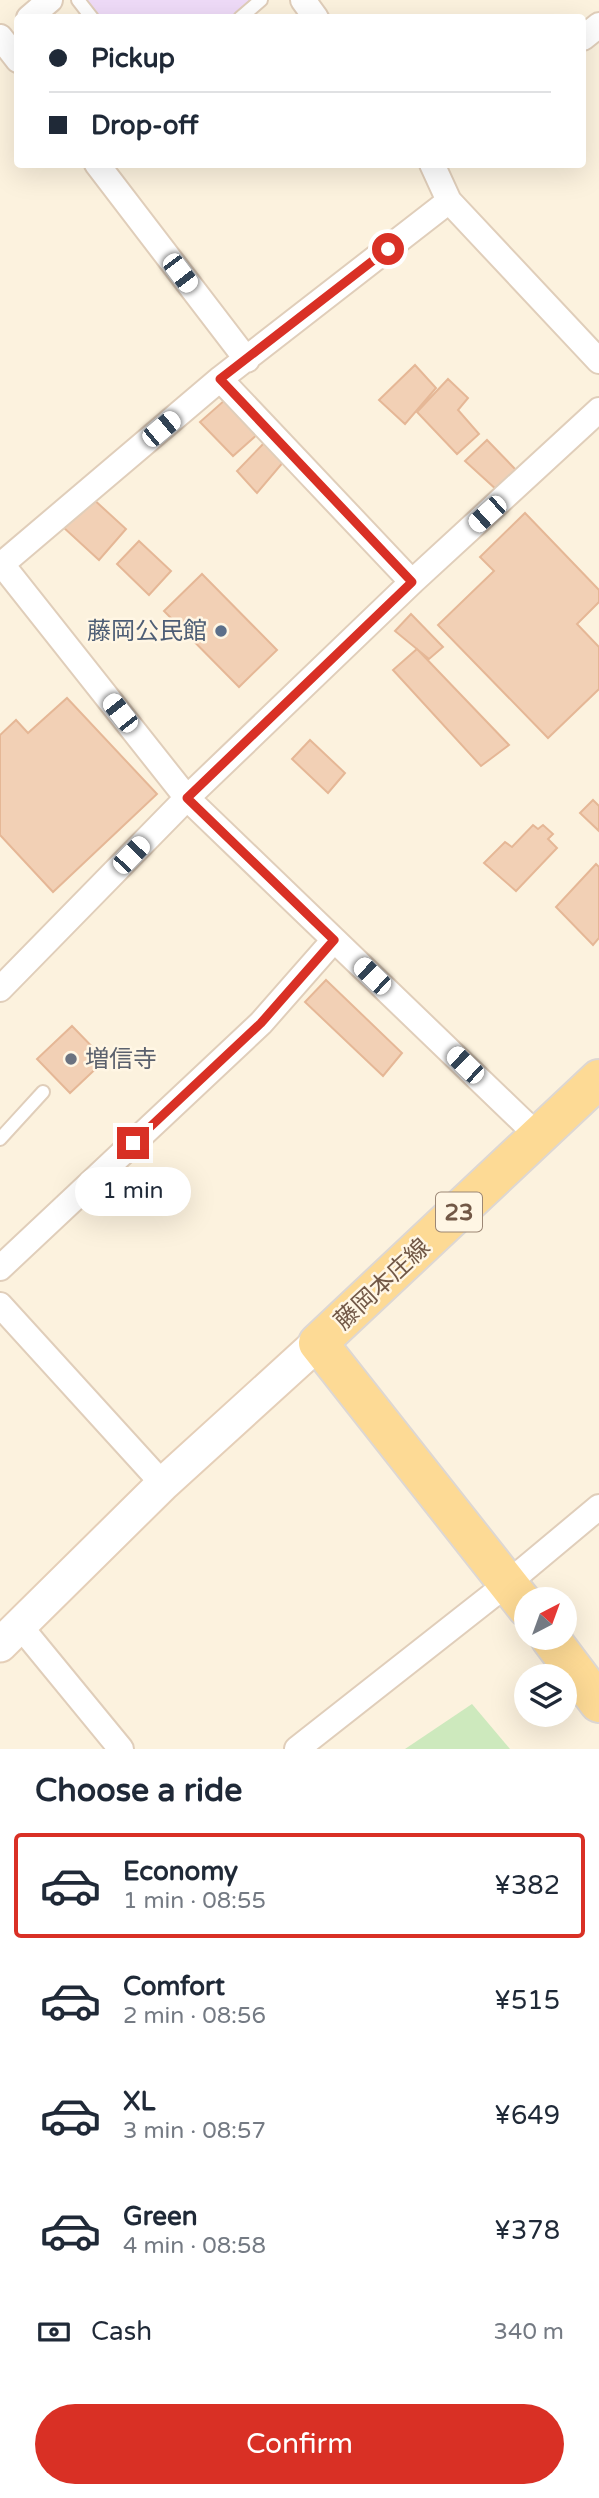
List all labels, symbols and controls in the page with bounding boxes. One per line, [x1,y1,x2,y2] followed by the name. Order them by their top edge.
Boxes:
[91,43,175,74] text: Pickup
[91,110,198,141] text: Drop-off
[372,233,404,265] route start
[159,250,202,296] car
[139,407,184,451] car
[465,492,510,536] car
[87,617,207,646] place label: 藤岡公民館
[213,623,229,639] marker: 藤岡公民館
[99,690,142,736] car
[109,833,154,877] car
[350,954,395,998] car
[443,1043,488,1087] car
[85,1045,157,1074] place label: 増信寺
[63,1051,79,1067] marker: 増信寺
[117,1127,149,1159] route end
[75,1168,191,1216] callout: 1 min
[102,1177,164,1205] text: 1 min
[436,1192,482,1232] road number: 23
[329,1233,436,1336] street label: 藤岡本庄線
[514,1587,578,1650] north arrow
[514,1587,577,1727] map controls
[514,1664,577,1727] button: layers
[35,1772,242,1810] text: Choose a ride
[39,1854,102,1917] icon: car
[123,1856,238,1887] text: Economy
[494,1870,560,1901] text: ¥382
[123,1887,266,1915] text: 1 min · 08:55
[39,1969,102,2032] icon: car
[123,1971,225,2002] text: Comfort
[494,1985,560,2016] text: ¥515
[123,2002,266,2030] text: 2 min · 08:56
[39,2084,102,2147] icon: car
[123,2086,155,2117] text: XL
[494,2100,560,2131] text: ¥649
[123,2117,266,2145] text: 3 min · 08:57
[39,2199,102,2262] icon: car
[123,2201,198,2232] text: Green
[494,2215,560,2246] text: ¥378
[123,2232,266,2260] text: 4 min · 08:58
[35,2313,73,2351] icon: cash
[91,2316,152,2347] text: Cash
[494,2318,564,2346] text: 340 m
[35,2404,564,2484] button: Confirm

